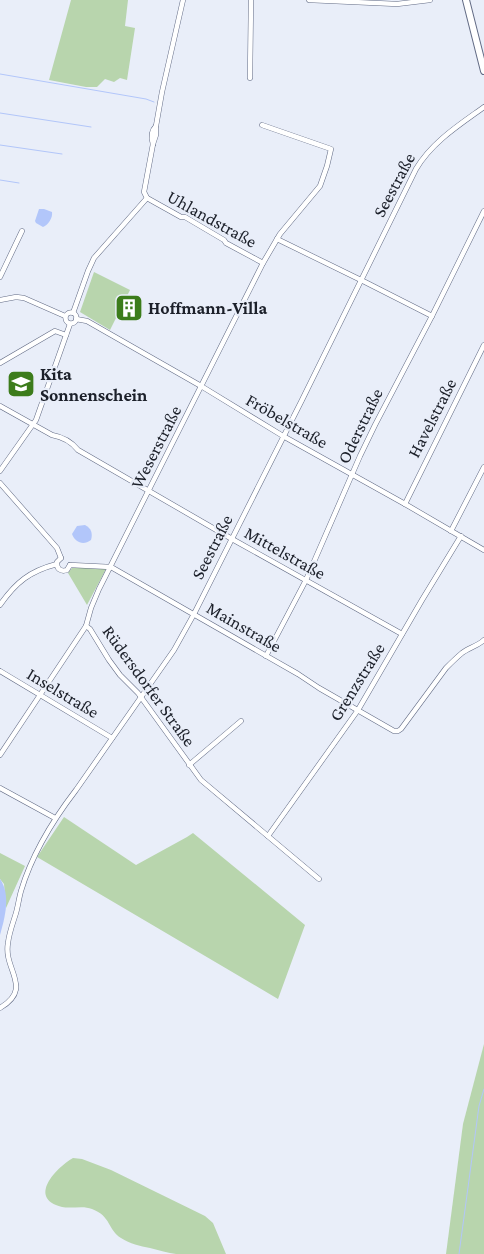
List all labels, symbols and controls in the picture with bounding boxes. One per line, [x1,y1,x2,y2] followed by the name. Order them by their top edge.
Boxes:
[369,150,419,220] street label: Seestraße
[164,186,260,252] street label: Uhlandstraße
[114,293,144,323] building icon: Hoffmann-Villa
[148,298,268,318] place label: Hoffmann-Villa
[40,364,148,405] place label: Kita Sonnenschein
[6,369,36,399] school or university icon: Kita Sonnenschein
[404,375,461,461] street label: Havelstraße
[333,385,387,467] street label: Oderstraße
[243,390,331,452] street label: Fröbelstraße
[127,402,185,492] street label: Weserstraße
[187,511,237,583] street label: Seestraße
[241,523,329,583] street label: Mittelstraße
[203,598,285,656] street label: Mainstraße
[98,622,200,750] street label: Rüdersdorfer Straße
[325,639,389,725] street label: Grenzstraße
[23,664,103,722] street label: Inselstraße

